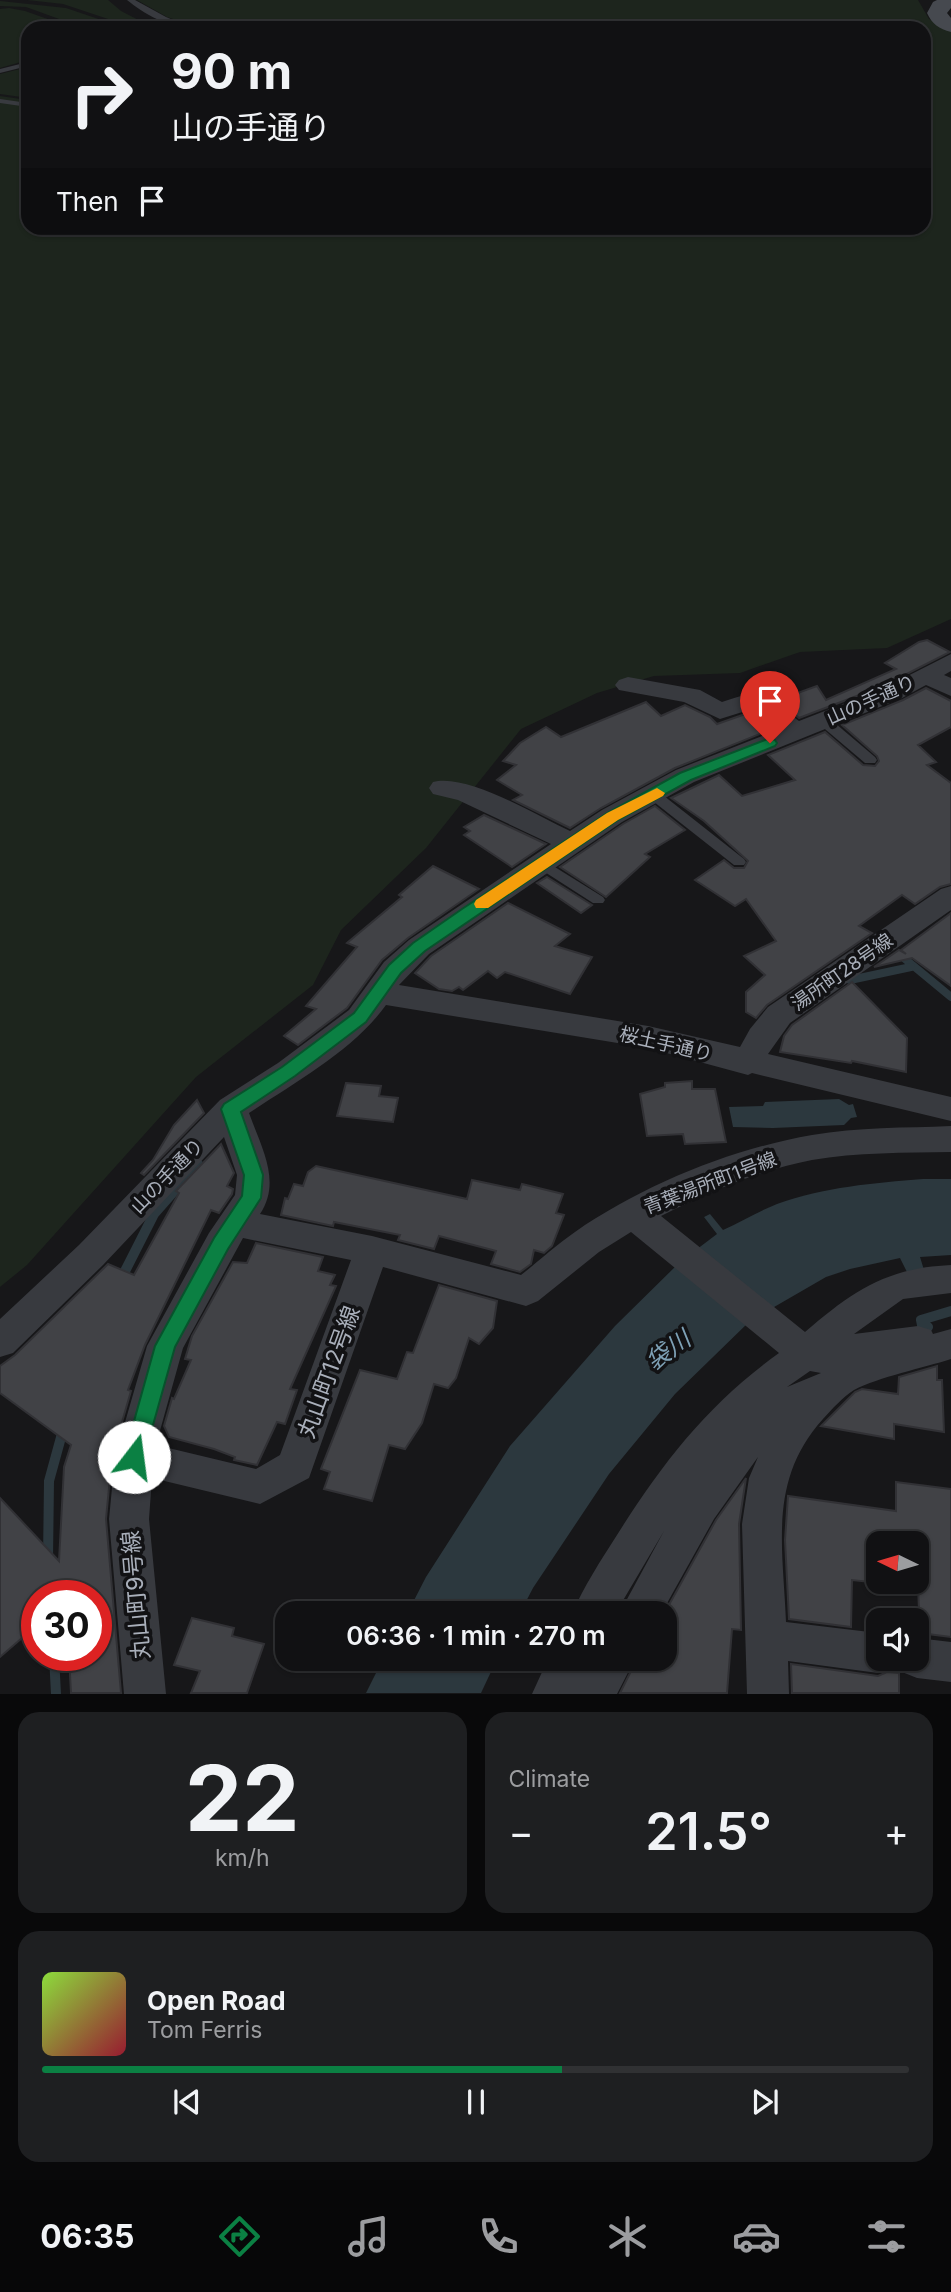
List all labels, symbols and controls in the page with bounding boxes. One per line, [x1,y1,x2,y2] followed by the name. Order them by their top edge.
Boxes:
[171,42,292,101] text: 90 m
[56,49,147,140] icon: right
[171,108,331,147] text: 山の手通り
[133,182,171,220] icon: arrive
[56,186,119,217] text: Then
[823,670,919,730] street label: 山の手通り
[740,671,800,743] pin
[751,682,789,720] icon: arrive
[787,929,897,1015] street label: 湯所町28号線
[617,1022,715,1066] street label: 桜土手通り
[126,1134,208,1218] street label: 山の手通り
[640,1147,780,1219] street label: 青葉湯所町1号線
[292,1302,366,1442] street label: 丸山町12号線
[640,1322,698,1376] water label: 袋川
[97,1420,171,1494] position arrow
[116,1529,156,1661] street label: 丸山町9号線
[866,1531,929,1594] north arrow
[866,1531,929,1671] map controls
[21,1580,112,1671] speed limit sign: 30
[866,1608,929,1671] button: sound
[346,1620,606,1651] text: 06:36 · 1 min · 270 m
[185,1743,300,1853] text: 22
[509,1765,590,1793] text: Climate
[645,1800,772,1863] text: 21.5°
[509,1809,534,1855] text: −
[884,1809,909,1855] text: +
[215,1844,270,1872] text: km/h
[147,1985,286,2016] text: Open Road
[147,2016,262,2044] text: Tom Ferris
[168,2083,206,2121] icon: previous
[457,2083,495,2121] icon: pause
[746,2083,784,2121] icon: next
[215,2212,264,2261] icon: directions
[344,2212,393,2261] icon: music
[474,2212,523,2261] icon: phone
[603,2212,652,2261] icon: climate
[732,2212,781,2261] icon: car
[862,2212,911,2261] icon: filters
[40,2217,134,2256] text: 06:35

